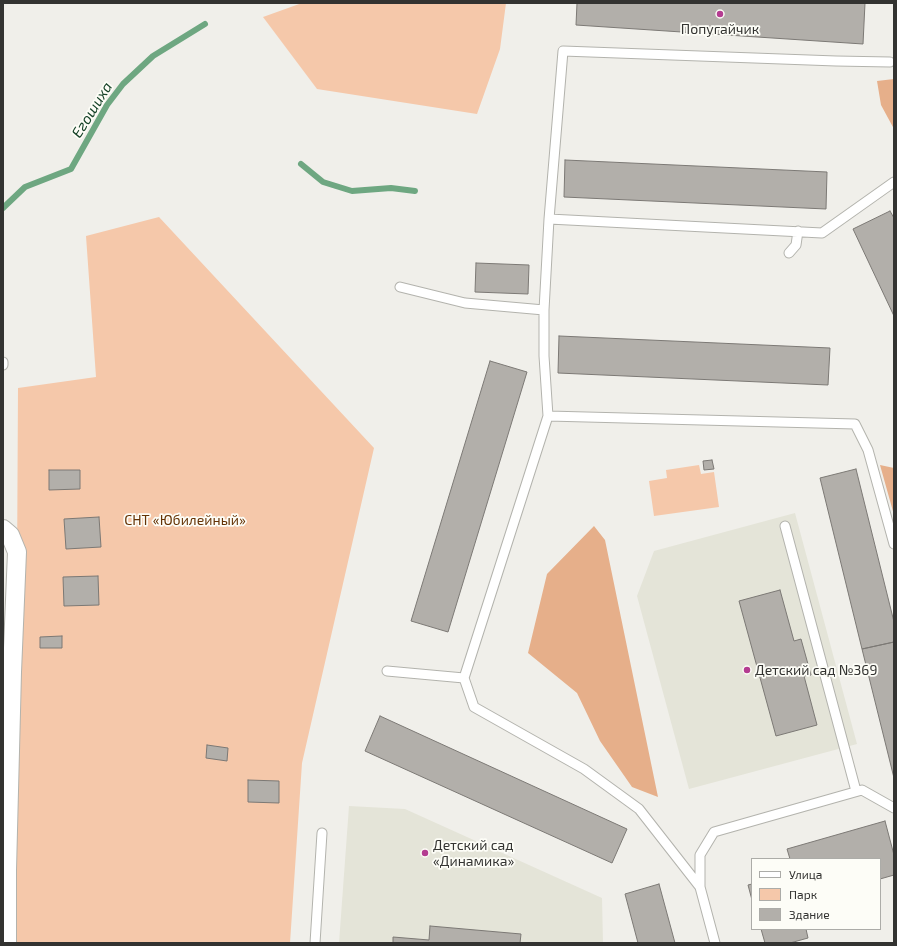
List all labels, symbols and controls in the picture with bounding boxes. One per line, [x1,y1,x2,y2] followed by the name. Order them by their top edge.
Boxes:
[715,9,725,19] marker: Попугайчик
[681,21,759,37] place label: Попугайчик
[68,79,116,141] water label: Егошиха
[124,512,246,528] park label: СНТ «Юбилейный»
[755,662,877,678] place label: Детский сад №369
[742,665,752,675] marker: Детский сад №369
[433,837,514,870] place label: Детский сад «Динамика»
[420,848,430,858] marker: Детский сад «Динамика»
[751,858,881,930] legend
[789,867,822,881] text: Улица
[789,887,817,901] text: Парк
[789,907,830,921] text: Здание

